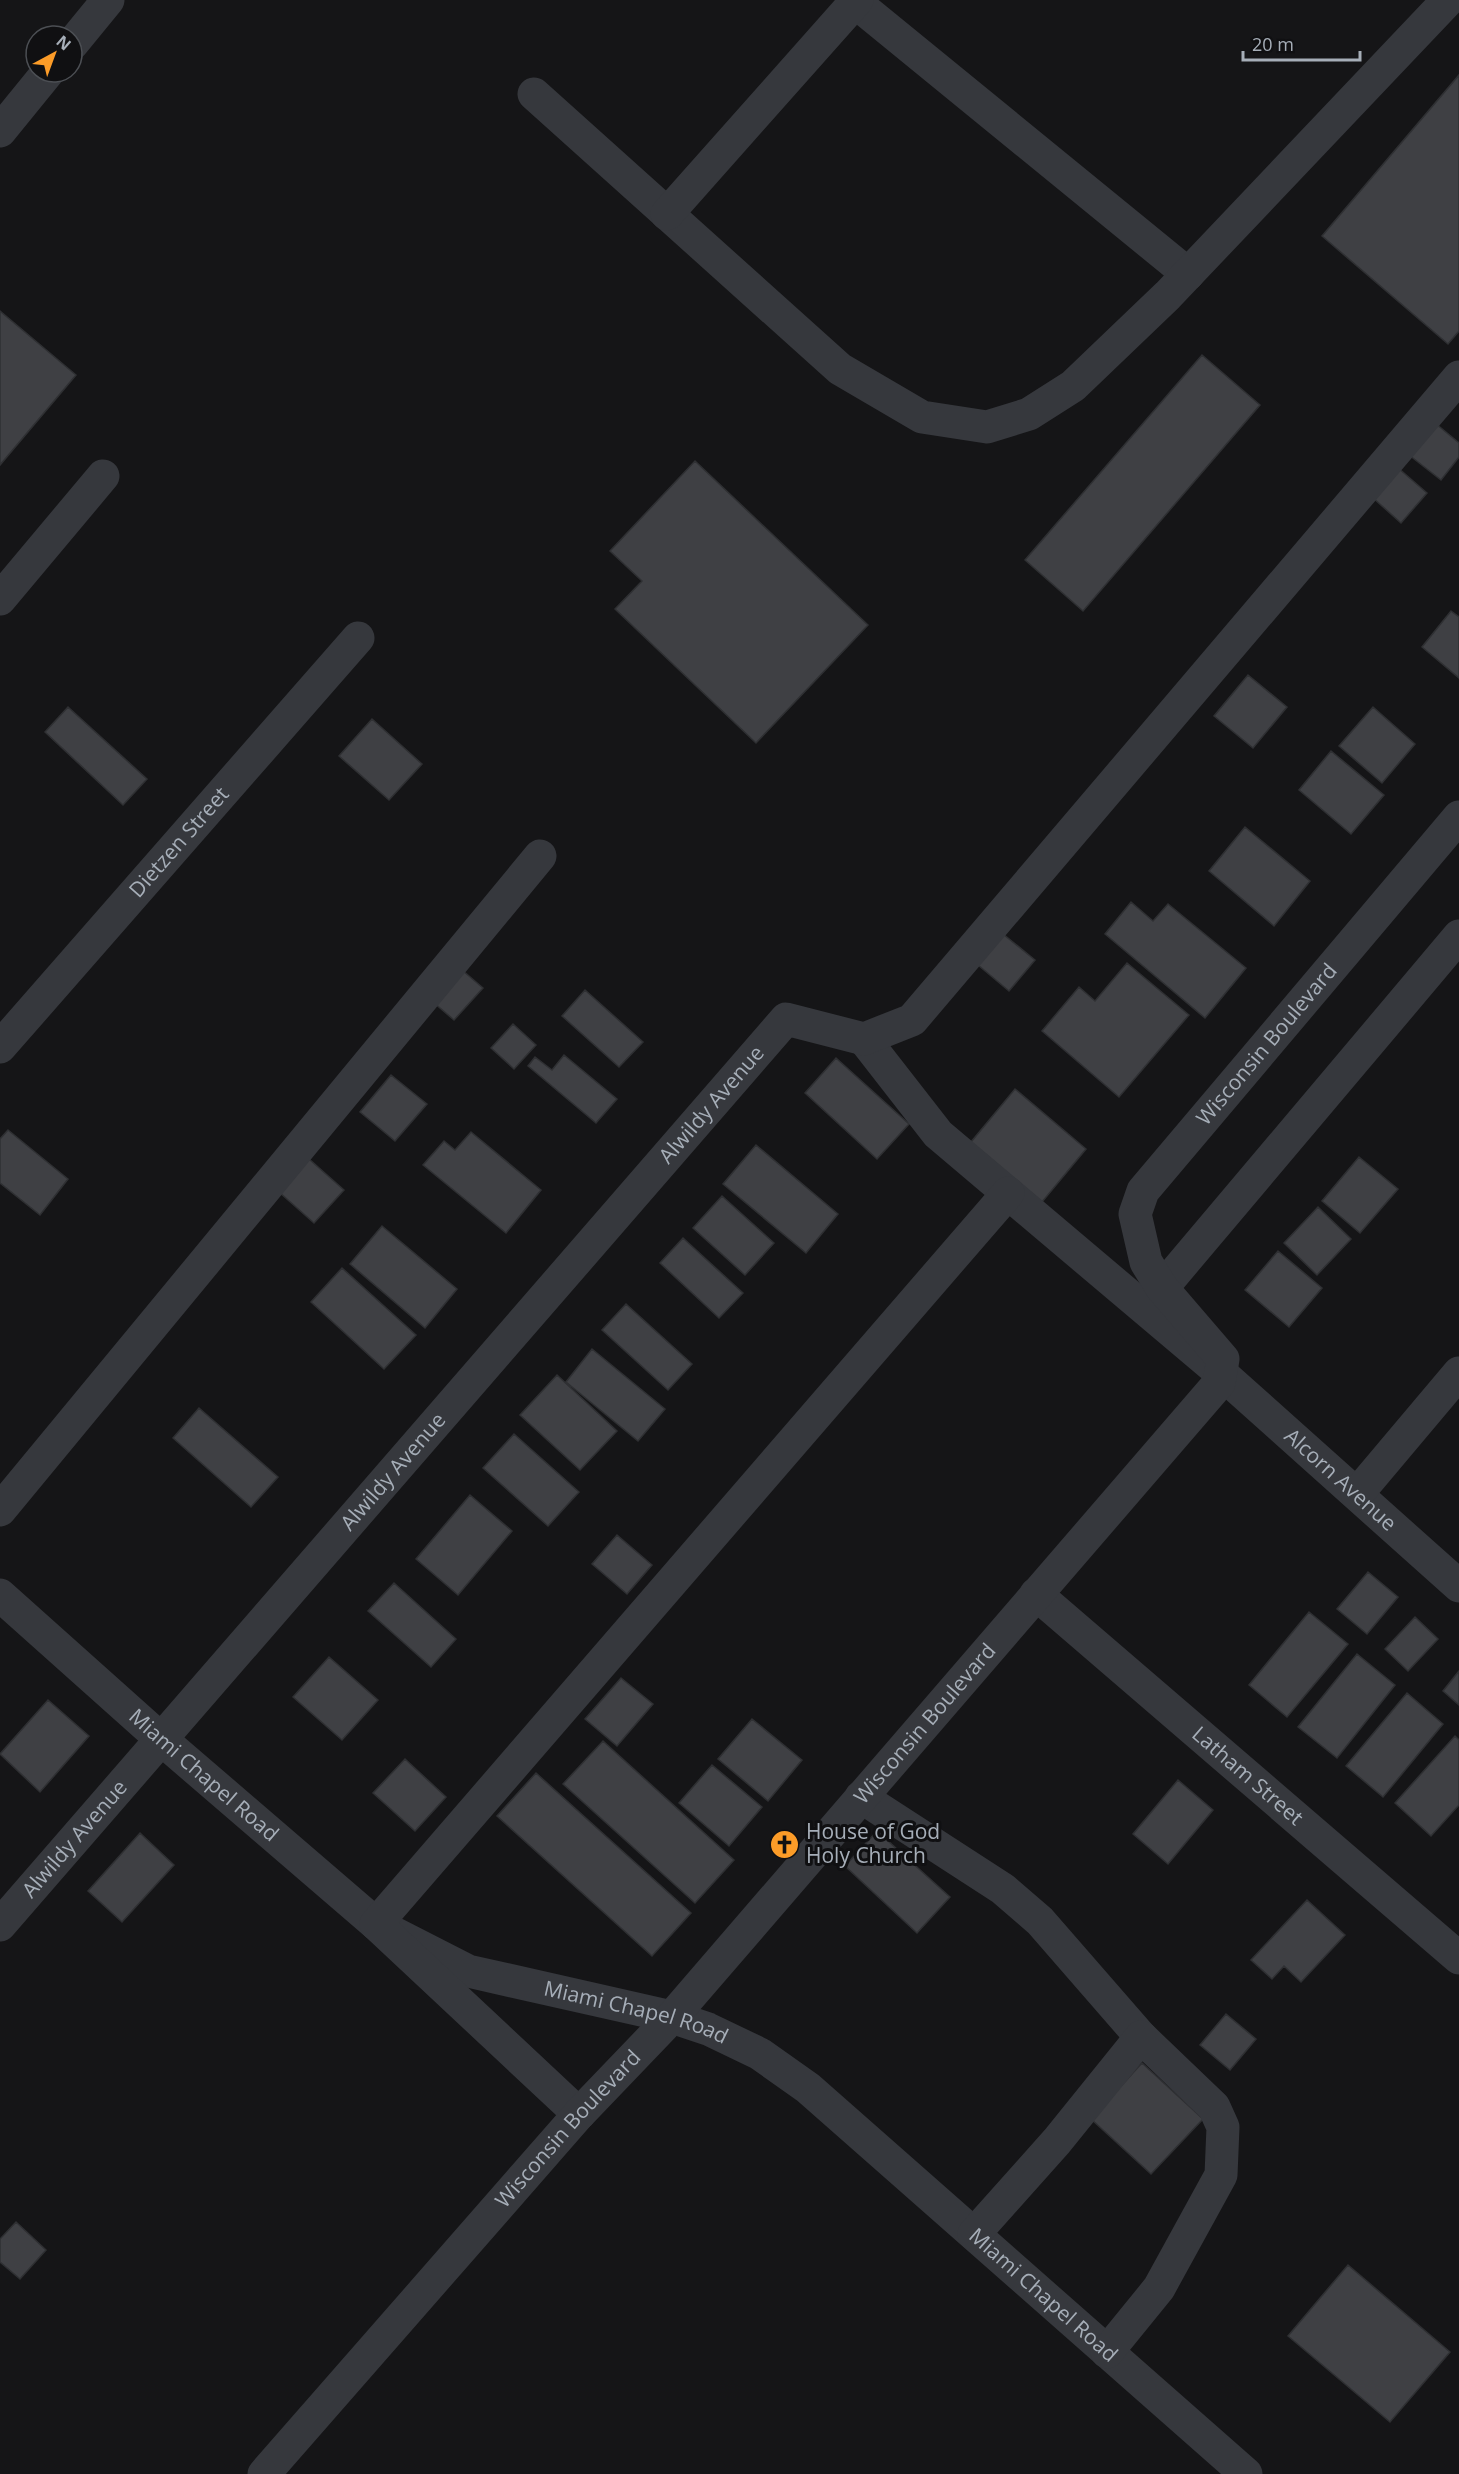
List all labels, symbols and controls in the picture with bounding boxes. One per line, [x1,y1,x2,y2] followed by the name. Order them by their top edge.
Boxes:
[24,24,84,84] north arrow
[1243,24,1360,62] scale bar
[52,30,76,55] text: N
[1252,32,1294,56] text: 20 m
[122,780,235,903] street label: Dietzen Street
[1190,957,1343,1131] street label: Wisconsin Boulevard
[652,1039,770,1169] street label: Alwildy Avenue
[334,1406,451,1536] street label: Alwildy Avenue
[1279,1422,1403,1537] street label: Alcorn Avenue
[847,1637,1001,1809] street label: Wisconsin Boulevard
[123,1702,285,1847] street label: Miami Chapel Road
[1187,1719,1310,1831] street label: Latham Street
[15,1773,133,1903] street label: Alwildy Avenue
[806,1817,940,1869] place label: House of God Holy Church
[769,1828,801,1860] church icon: House of God Holy Church
[542,1974,733,2050] street label: Miami Chapel Road
[489,2043,646,2213] street label: Wisconsin Boulevard
[963,2221,1124,2368] street label: Miami Chapel Road

